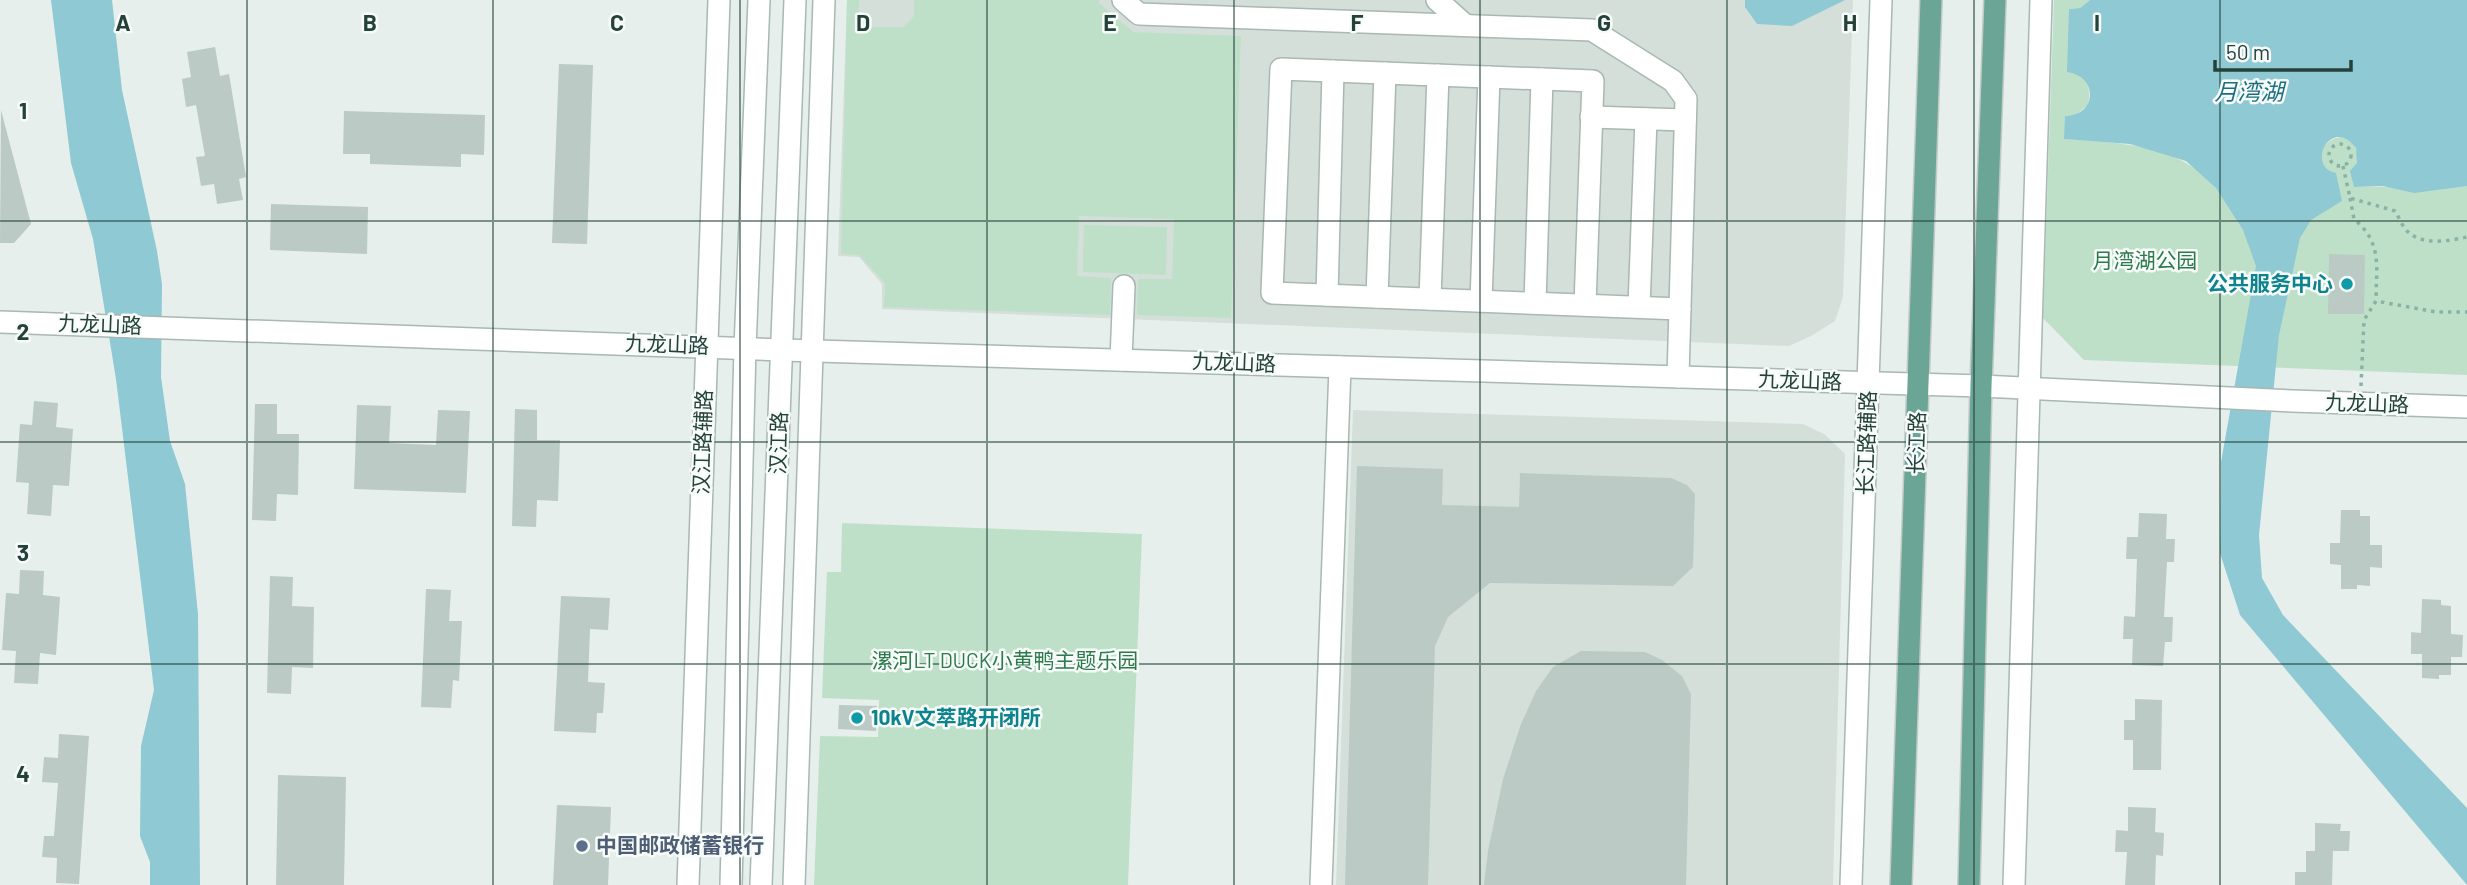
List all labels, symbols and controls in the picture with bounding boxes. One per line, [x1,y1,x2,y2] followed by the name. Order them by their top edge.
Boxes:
[115,8,131,36] text: A
[363,8,377,36] text: B
[610,8,624,36] text: C
[856,8,870,36] text: D
[1103,8,1117,36] text: E
[1351,8,1364,36] text: F
[1597,8,1611,36] text: G
[1843,8,1857,36] text: H
[2094,8,2100,36] text: I
[2215,28,2352,72] scale bar
[2226,39,2270,64] text: 50 m
[2215,77,2287,105] water label: 月湾湖
[19,96,27,124] text: 1
[2093,247,2198,272] park label: 月湾湖公园
[2207,270,2333,295] place label: 公共服务中心
[2339,276,2355,292] marker: 公共服务中心
[58,310,142,337] street label: 九龙山路
[17,317,29,345] text: 2
[625,330,709,357] street label: 九龙山路
[1192,348,1276,375] street label: 九龙山路
[1758,366,1842,393] street label: 九龙山路
[687,389,716,495] street label: 汉江路辅路
[2325,389,2409,416] street label: 九龙山路
[1851,390,1880,496] street label: 长江路辅路
[764,411,791,475] street label: 汉江路
[1902,411,1929,475] street label: 长江路
[17,538,29,566] text: 3
[871,647,1139,672] park label: 漯河LT DUCK小黄鸭主题乐园
[871,704,1041,729] place label: 10kV文萃路开闭所
[849,710,865,726] marker: 10kV文萃路开闭所
[16,759,30,787] text: 4
[596,832,764,857] place label: 中国邮政储蓄银行
[574,838,590,854] marker: 中国邮政储蓄银行

